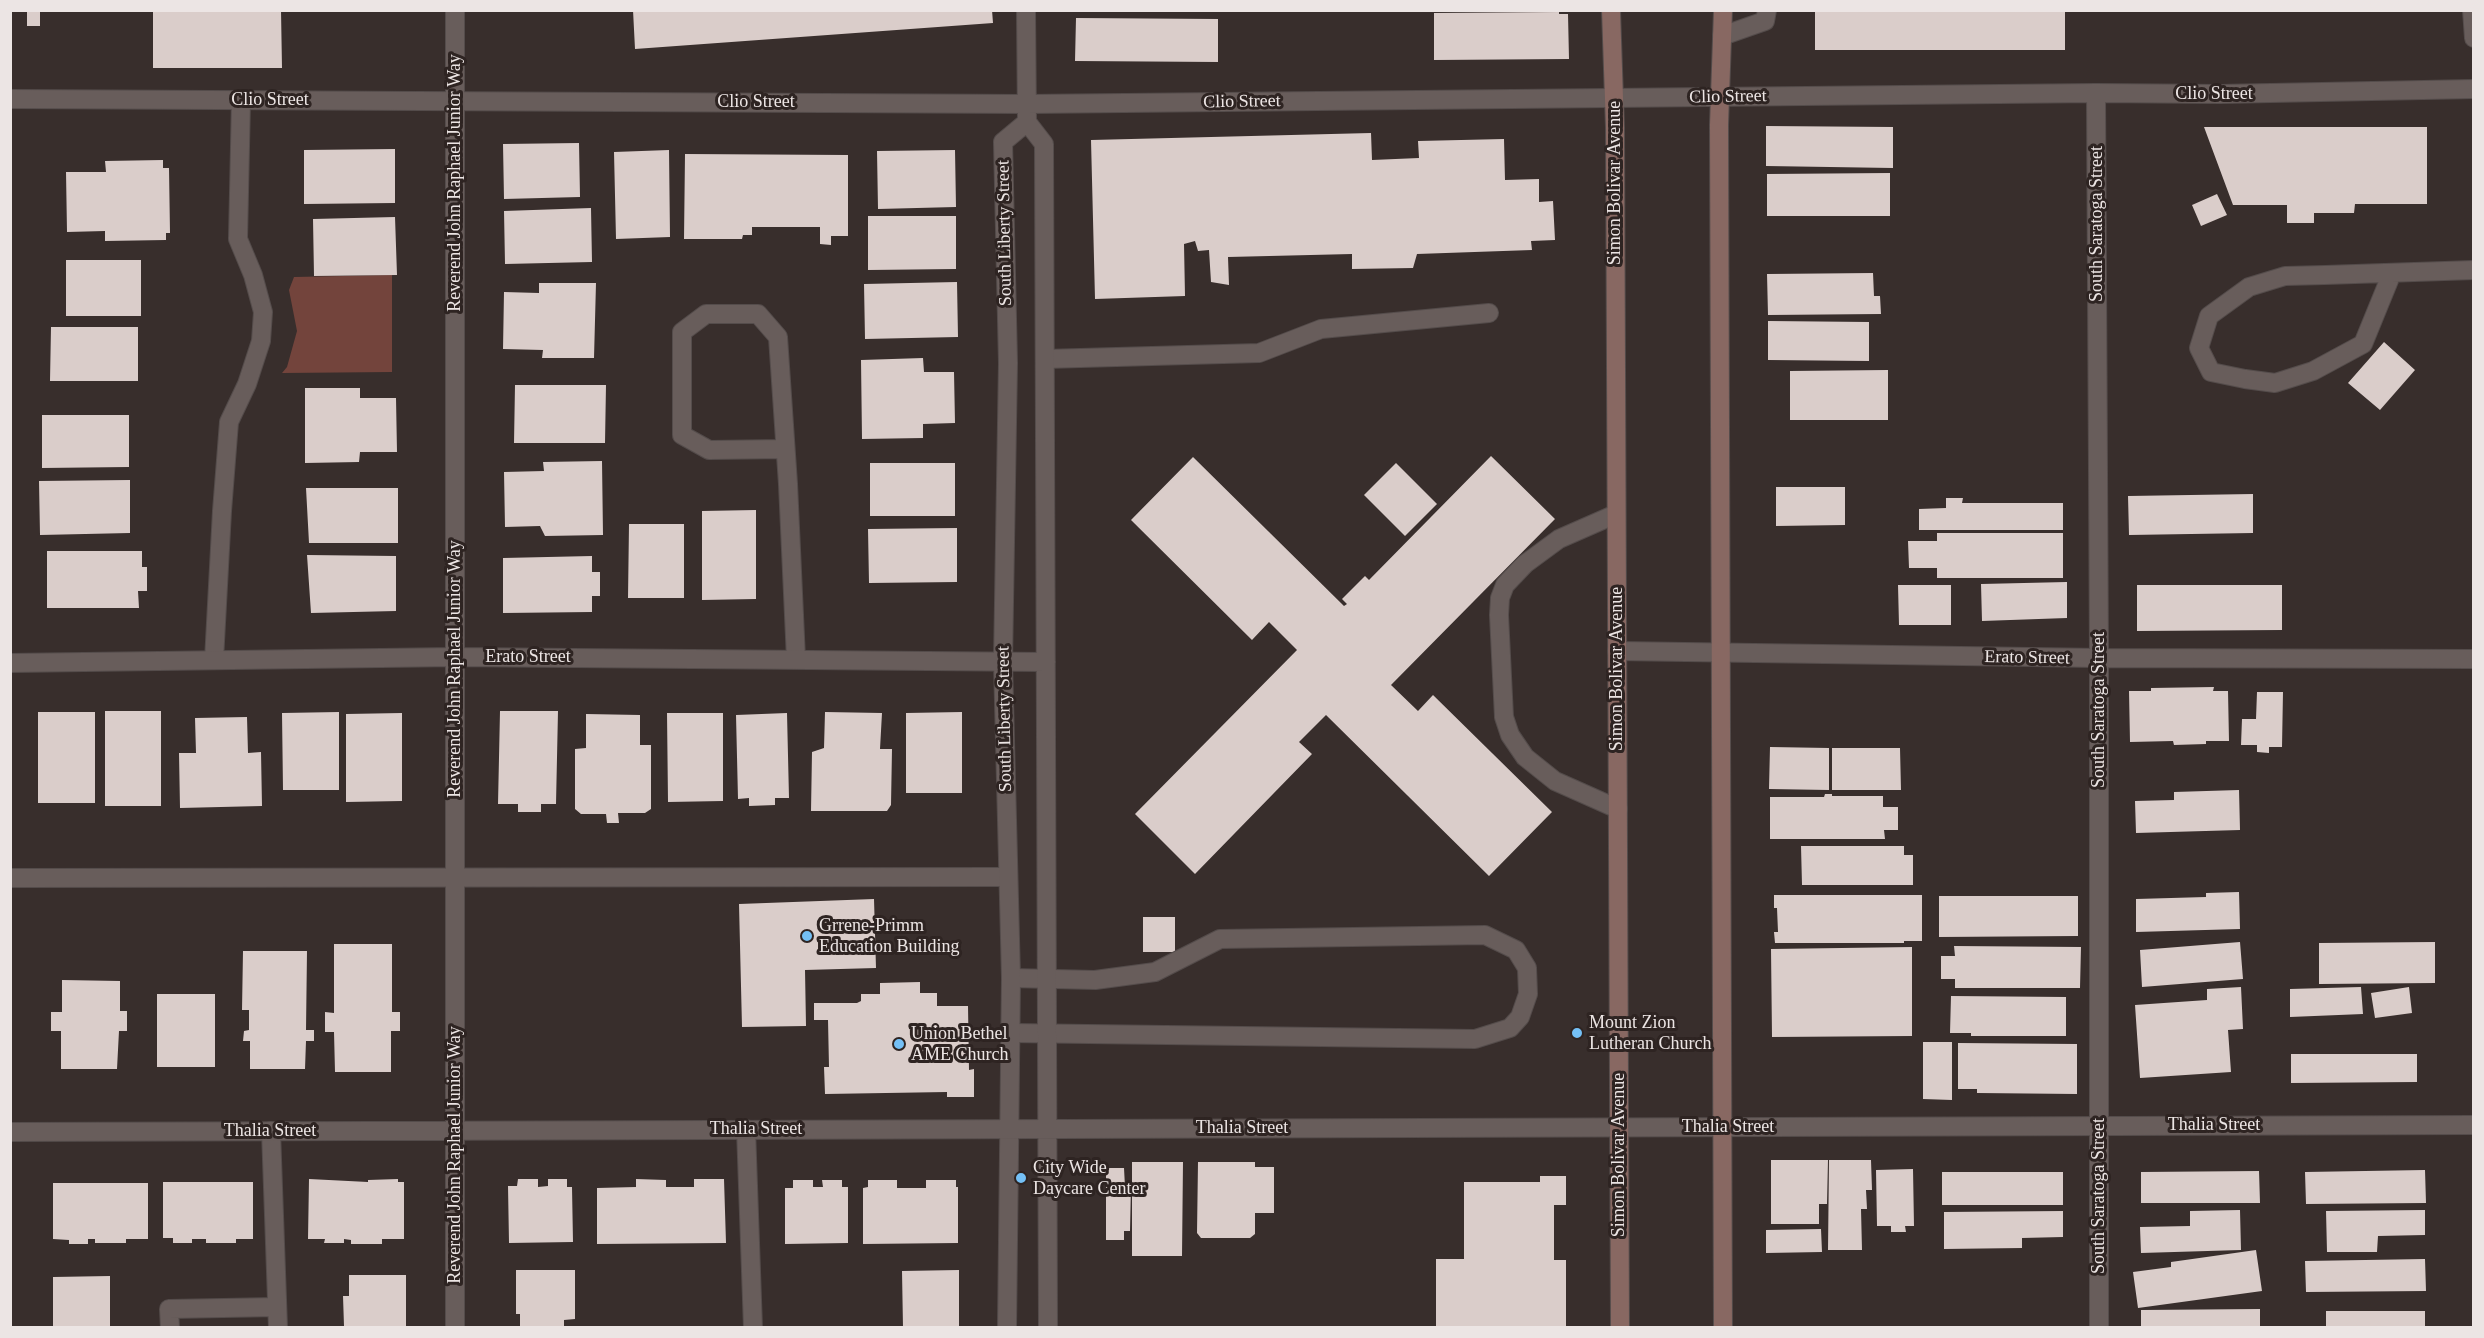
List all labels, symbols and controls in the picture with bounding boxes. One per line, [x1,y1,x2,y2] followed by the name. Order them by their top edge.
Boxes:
[444,54,466,312] street label: Reverend John Raphael Junior Way
[2175,83,2253,105] street label: Clio Street
[1689,86,1767,108] street label: Clio Street
[231,89,309,111] street label: Clio Street
[717,91,795,113] street label: Clio Street
[1203,91,1281,113] street label: Clio Street
[1604,101,1626,265] street label: Simon Bolivar Avenue
[2086,146,2108,302] street label: South Saratoga Street
[993,160,1017,306] street label: South Liberty Street
[444,540,466,798] street label: Reverend John Raphael Junior Way
[1606,587,1628,751] street label: Simon Bolivar Avenue
[2088,632,2110,788] street label: South Saratoga Street
[485,646,571,668] street label: Erato Street
[993,646,1017,792] street label: South Liberty Street
[1984,646,2070,670] street label: Erato Street
[819,915,959,958] place label: Grrene-Primm Education Building
[800,929,814,943] marker: Grrene-Primm Education Building
[1589,1012,1711,1054] place label: Mount Zion Lutheran Church
[911,1023,1008,1066] place label: Union Bethel AME Church
[444,1026,466,1284] street label: Reverend John Raphael Junior Way
[1570,1026,1584,1040] marker: Mount Zion Lutheran Church
[892,1037,906,1051] marker: Union Bethel AME Church
[1608,1073,1630,1237] street label: Simon Bolivar Avenue
[2168,1114,2260,1136] street label: Thalia Street
[1682,1116,1774,1138] street label: Thalia Street
[1196,1117,1288,1139] street label: Thalia Street
[710,1118,802,1140] street label: Thalia Street
[2088,1118,2110,1274] street label: South Saratoga Street
[224,1120,316,1142] street label: Thalia Street
[1033,1157,1145,1200] place label: City Wide Daycare Center
[1014,1171,1028,1185] marker: City Wide Daycare Center

